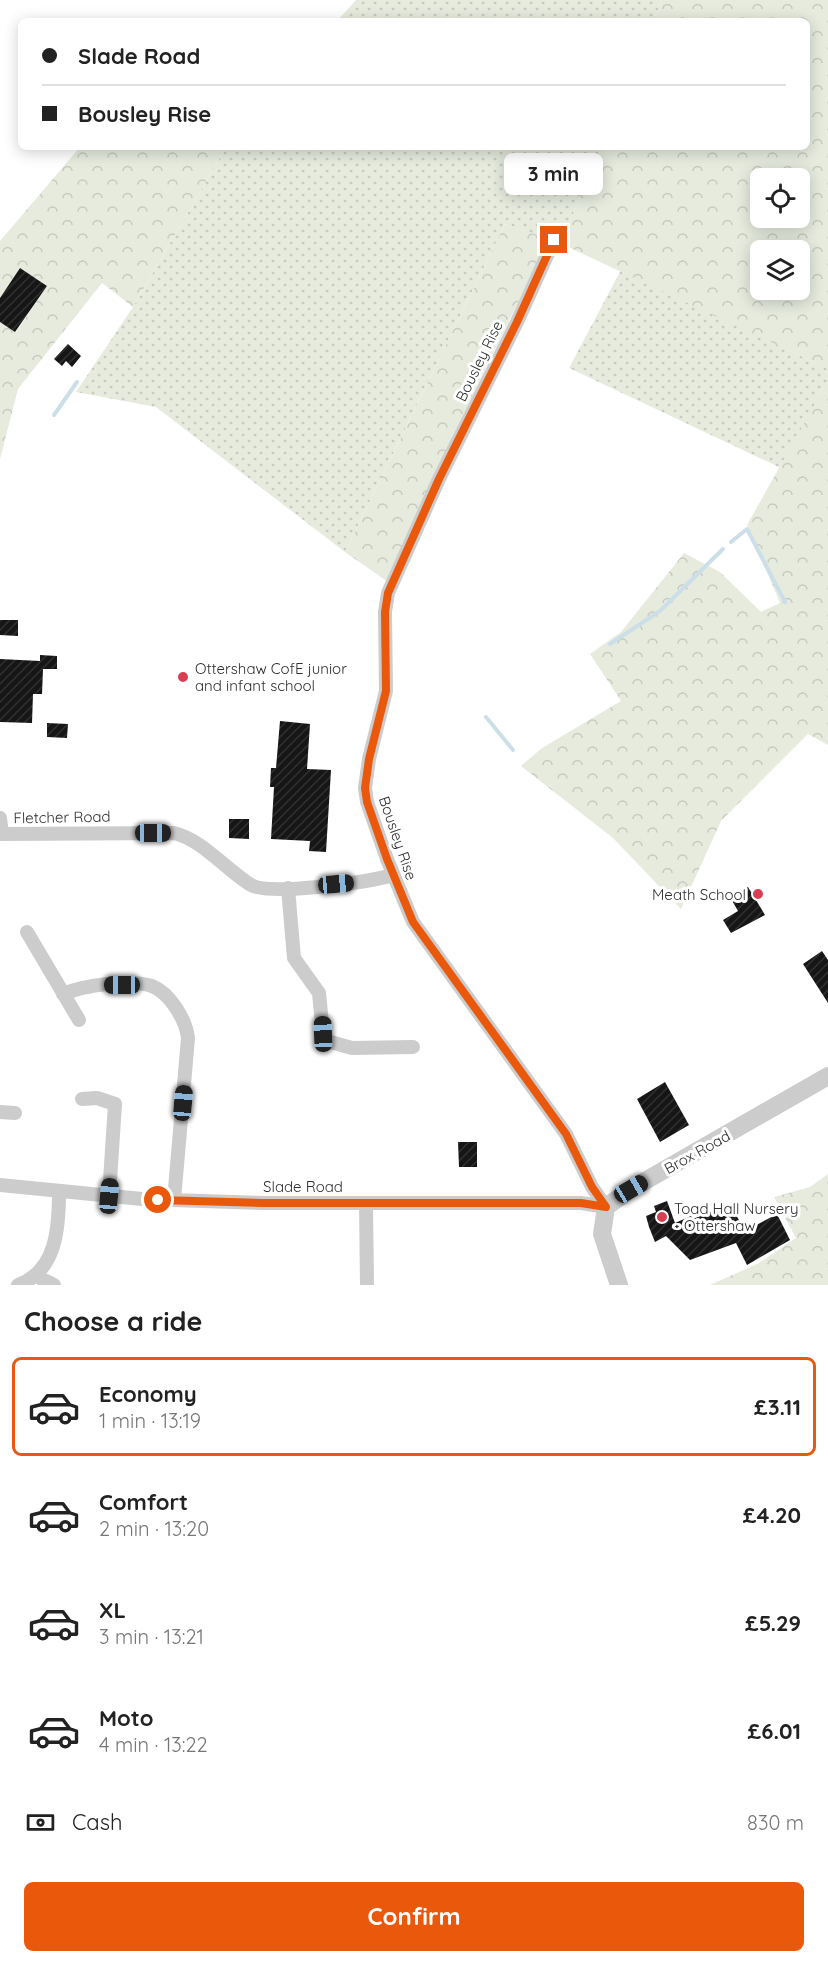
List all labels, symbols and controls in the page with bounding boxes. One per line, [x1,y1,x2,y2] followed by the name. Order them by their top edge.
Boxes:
[78,42,200,70] text: Slade Road
[78,100,211,128] text: Bousley Rise
[504,153,604,195] callout: 3 min
[528,161,579,186] text: 3 min
[750,168,810,300] map controls
[750,168,810,228] button: locate
[540,226,567,253] route end
[750,240,810,300] button: layers
[451,318,507,404] street label: Bousley Rise
[195,659,347,695] place label: Ottershaw CofE junior and infant school
[176,670,190,684] marker: Ottershaw CofE junior and infant school
[375,794,421,882] street label: Bousley Rise
[13,807,111,827] street label: Fletcher Road
[135,824,171,842] car
[317,873,355,895] car
[652,885,746,904] place label: Meath School
[751,887,765,901] marker: Meath School
[104,976,140,994] car
[313,1016,333,1052] car
[172,1084,194,1122] car
[661,1126,733,1178] street label: Brox Road
[611,1172,651,1206] car
[98,1177,120,1215] car
[263,1177,343,1196] street label: Slade Road
[144,1186,171,1213] route start
[674,1199,799,1235] place label: Toad Hall Nursery - Ottershaw
[655,1210,669,1224] marker: Toad Hall Nursery - Ottershaw
[24,1304,202,1338] text: Choose a ride
[27,1380,81,1434] icon: car
[99,1380,197,1408] text: Economy
[754,1393,801,1421] text: £3.11
[99,1408,201,1433] text: 1 min · 13:19
[27,1488,81,1542] icon: car
[99,1488,188,1516] text: Comfort
[743,1501,801,1529] text: £4.20
[99,1516,209,1541] text: 2 min · 13:20
[27,1596,81,1650] icon: car
[99,1596,126,1624] text: XL
[745,1609,801,1637] text: £5.29
[99,1624,204,1649] text: 3 min · 13:21
[27,1704,81,1758] icon: car
[99,1704,153,1732] text: Moto
[748,1717,801,1745] text: £6.01
[99,1732,208,1757] text: 4 min · 13:22
[24,1806,57,1839] icon: cash
[72,1808,123,1836] text: Cash
[747,1810,804,1835] text: 830 m
[24,1882,804,1951] button: Confirm

